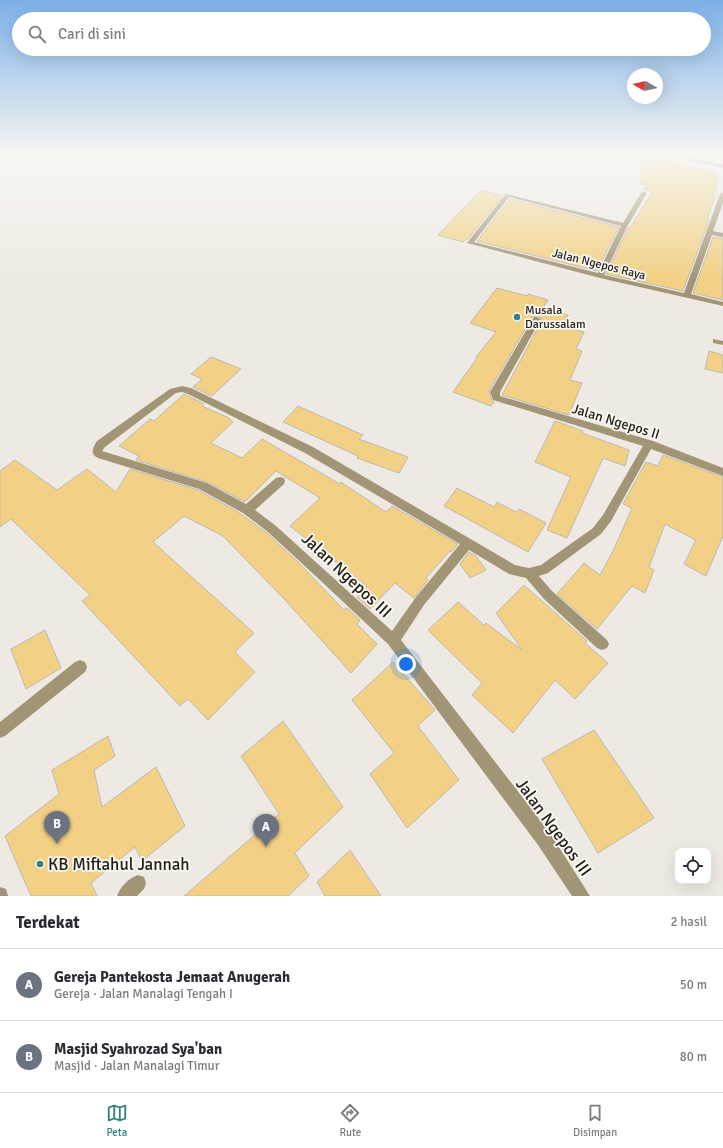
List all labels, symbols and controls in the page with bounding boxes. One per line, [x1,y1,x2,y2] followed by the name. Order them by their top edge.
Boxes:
[12,12,711,56] search box
[26,23,48,45] icon: search
[58,25,126,43] text: Cari di sini
[627,68,663,104] north arrow
[551,246,647,283] street label: Jalan Ngepos Raya
[525,303,586,332] place label: Musala Darussalam
[512,312,522,322] marker: Musala Darussalam
[570,400,662,443] street label: Jalan Ngepos II
[297,528,396,622] street label: Jalan Ngepos III
[396,654,416,674] your location
[511,774,596,880] street label: Jalan Ngepos III
[44,811,70,844] pin: B
[253,814,279,847] pin: A
[675,848,711,884] map controls
[675,848,711,884] button: locate
[48,854,190,875] place label: KB Miftahul Jannah
[35,859,45,869] marker: KB Miftahul Jannah
[16,912,80,933] text: Terdekat
[670,914,707,930] text: 2 hasil
[54,968,290,986] text: Gereja Pantekosta Jemaat Anugerah
[25,977,33,993] text: A
[680,977,707,993] text: 50 m
[54,986,233,1002] text: Gereja · Jalan Manalagi Tengah I
[54,1040,222,1058] text: Masjid Syahrozad Sya'ban
[25,1049,33,1065] text: B
[680,1049,707,1065] text: 80 m
[54,1058,220,1074] text: Masjid · Jalan Manalagi Timur
[106,1102,128,1139] tab: Peta
[339,1102,361,1139] tab: Rute
[573,1102,617,1139] tab: Disimpan

